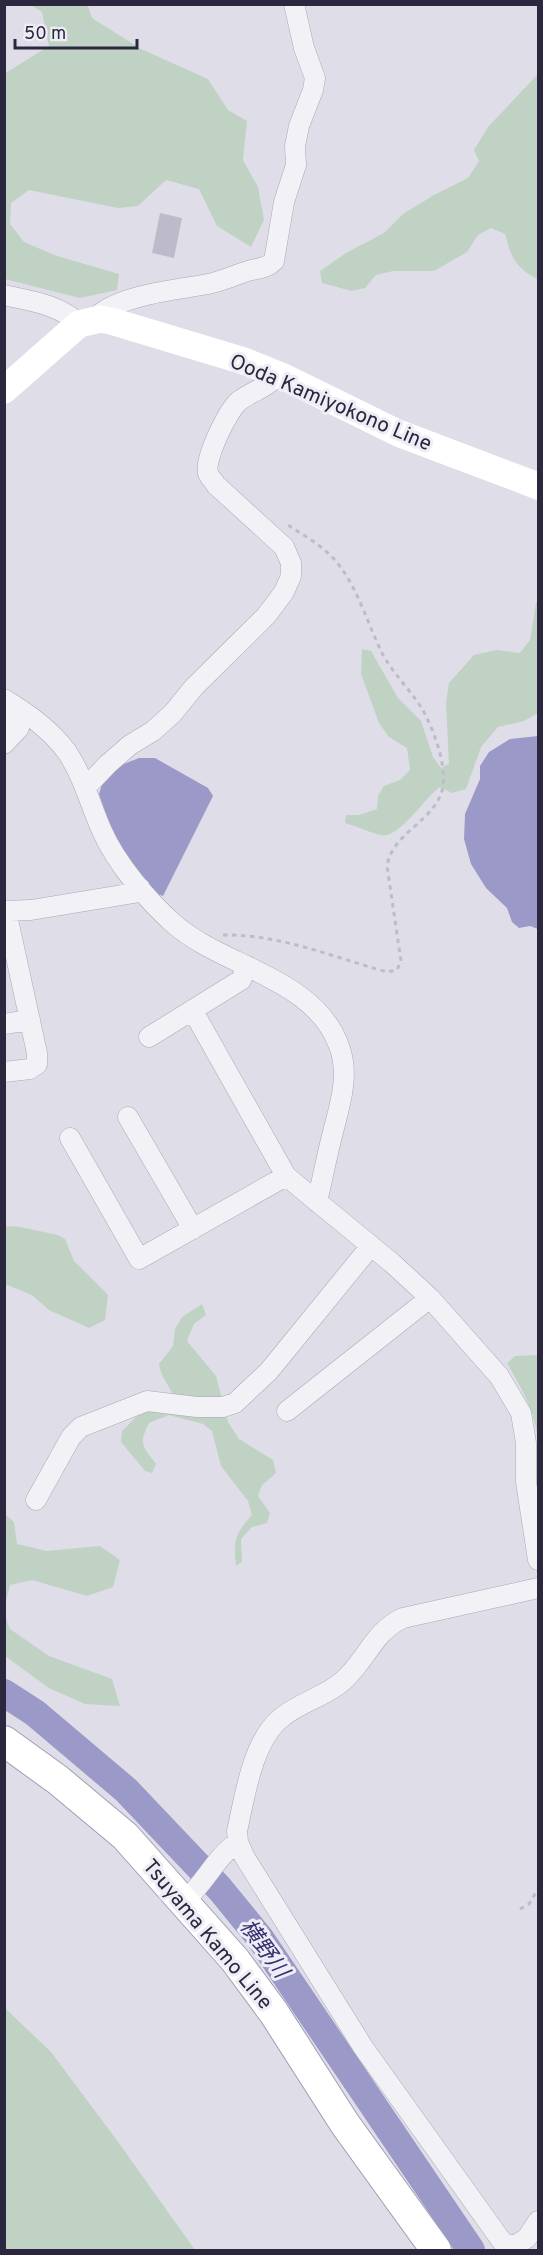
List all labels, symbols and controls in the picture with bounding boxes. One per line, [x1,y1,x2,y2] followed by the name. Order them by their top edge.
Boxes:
[15,12,136,50] scale bar
[24,23,66,46] text: 50 m
[225,349,436,458] street label: Ooda Kamiyokono Line
[136,1854,278,2016] street label: Tsuyama Kamo Line
[233,1915,294,1986] water label: 横野川

